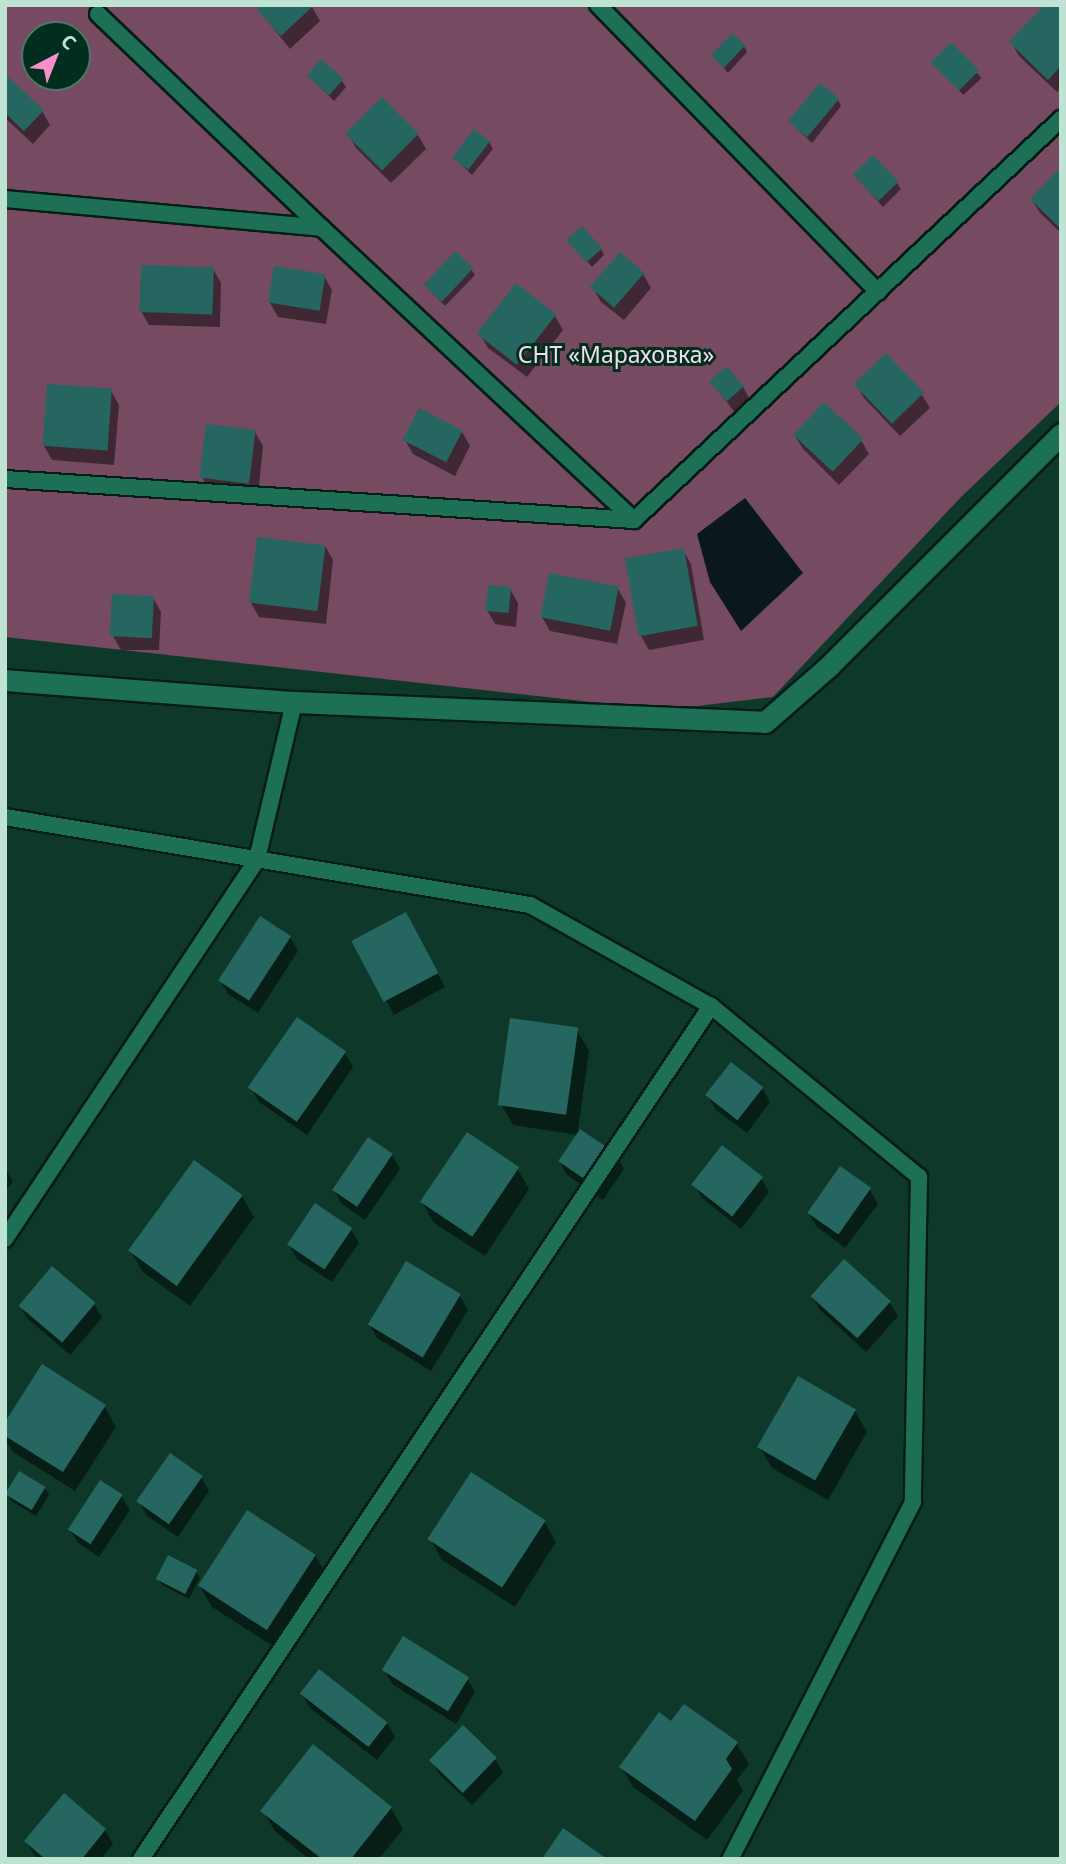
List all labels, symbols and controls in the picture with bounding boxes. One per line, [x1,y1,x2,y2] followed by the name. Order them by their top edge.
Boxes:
[21,21,91,91] north arrow
[55,28,82,56] text: С
[518,340,714,368] park label: СНТ «Мараховка»

